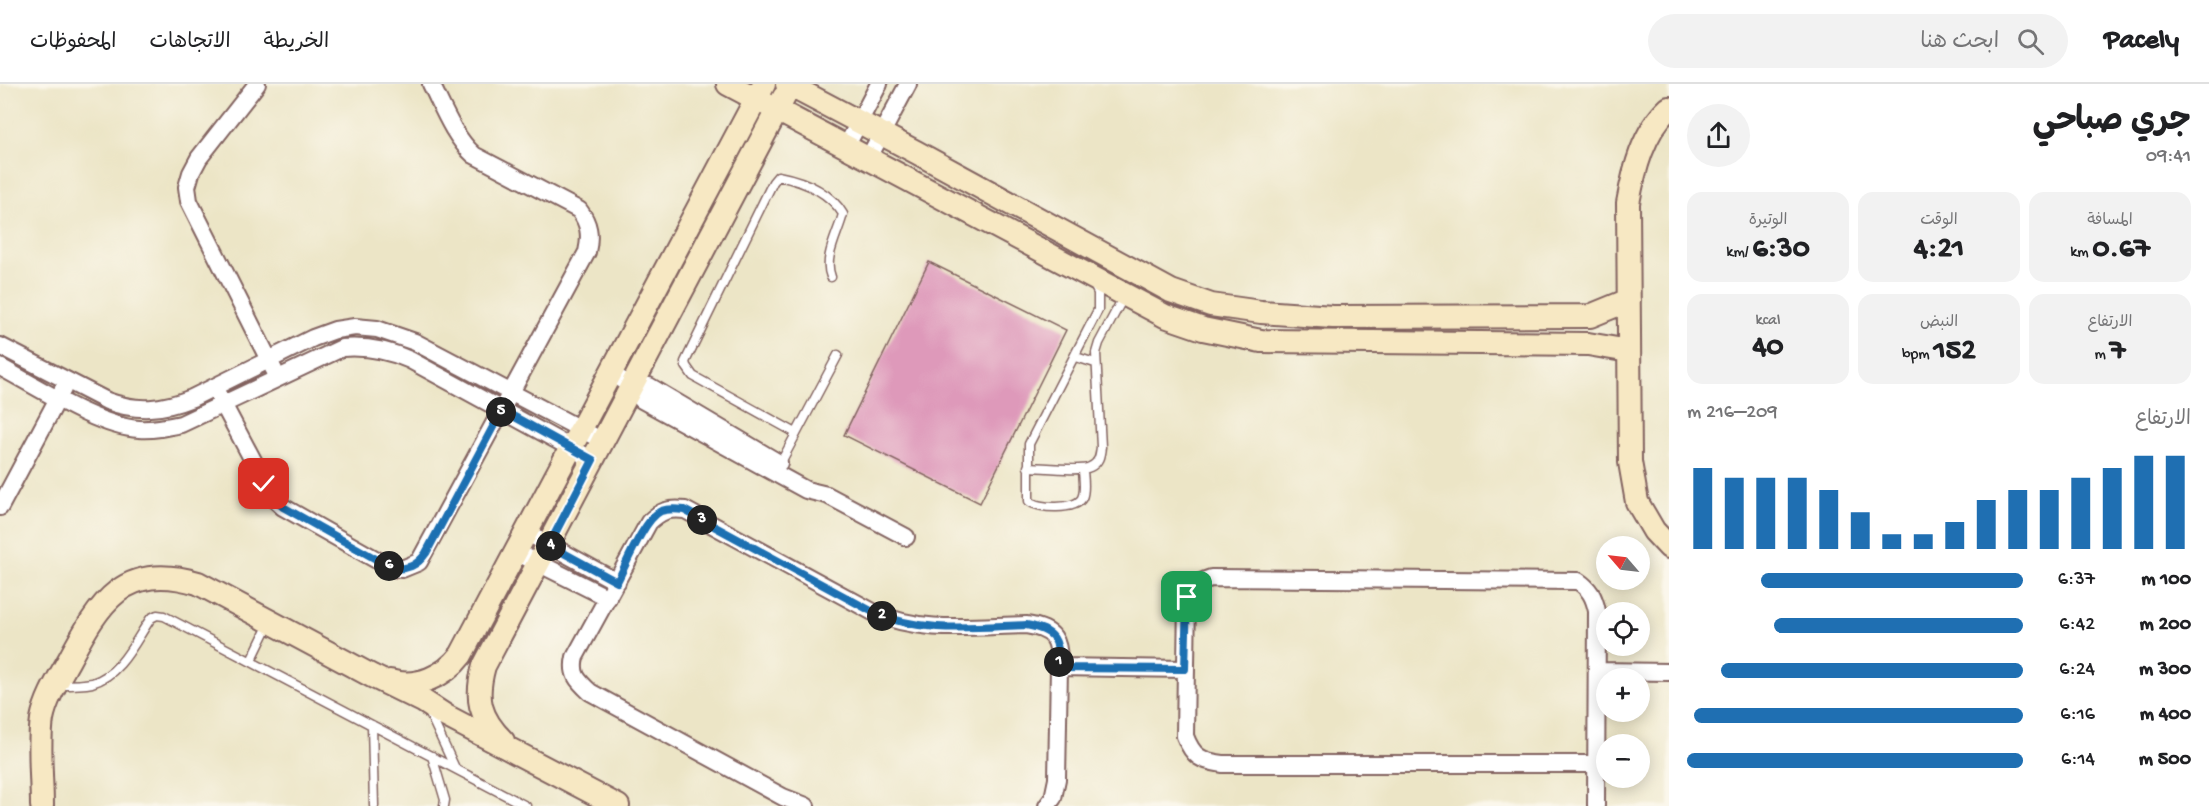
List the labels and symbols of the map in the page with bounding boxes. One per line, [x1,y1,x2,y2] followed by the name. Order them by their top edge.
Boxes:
[486,397,516,427] pin: 5
[238,458,289,509] pin
[687,505,717,535] pin: 3
[536,531,566,561] pin: 4
[1596,536,1650,590] north arrow
[374,551,404,581] pin: 6
[1161,571,1212,622] pin
[867,601,897,631] pin: 2
[1044,647,1074,677] pin: 1

